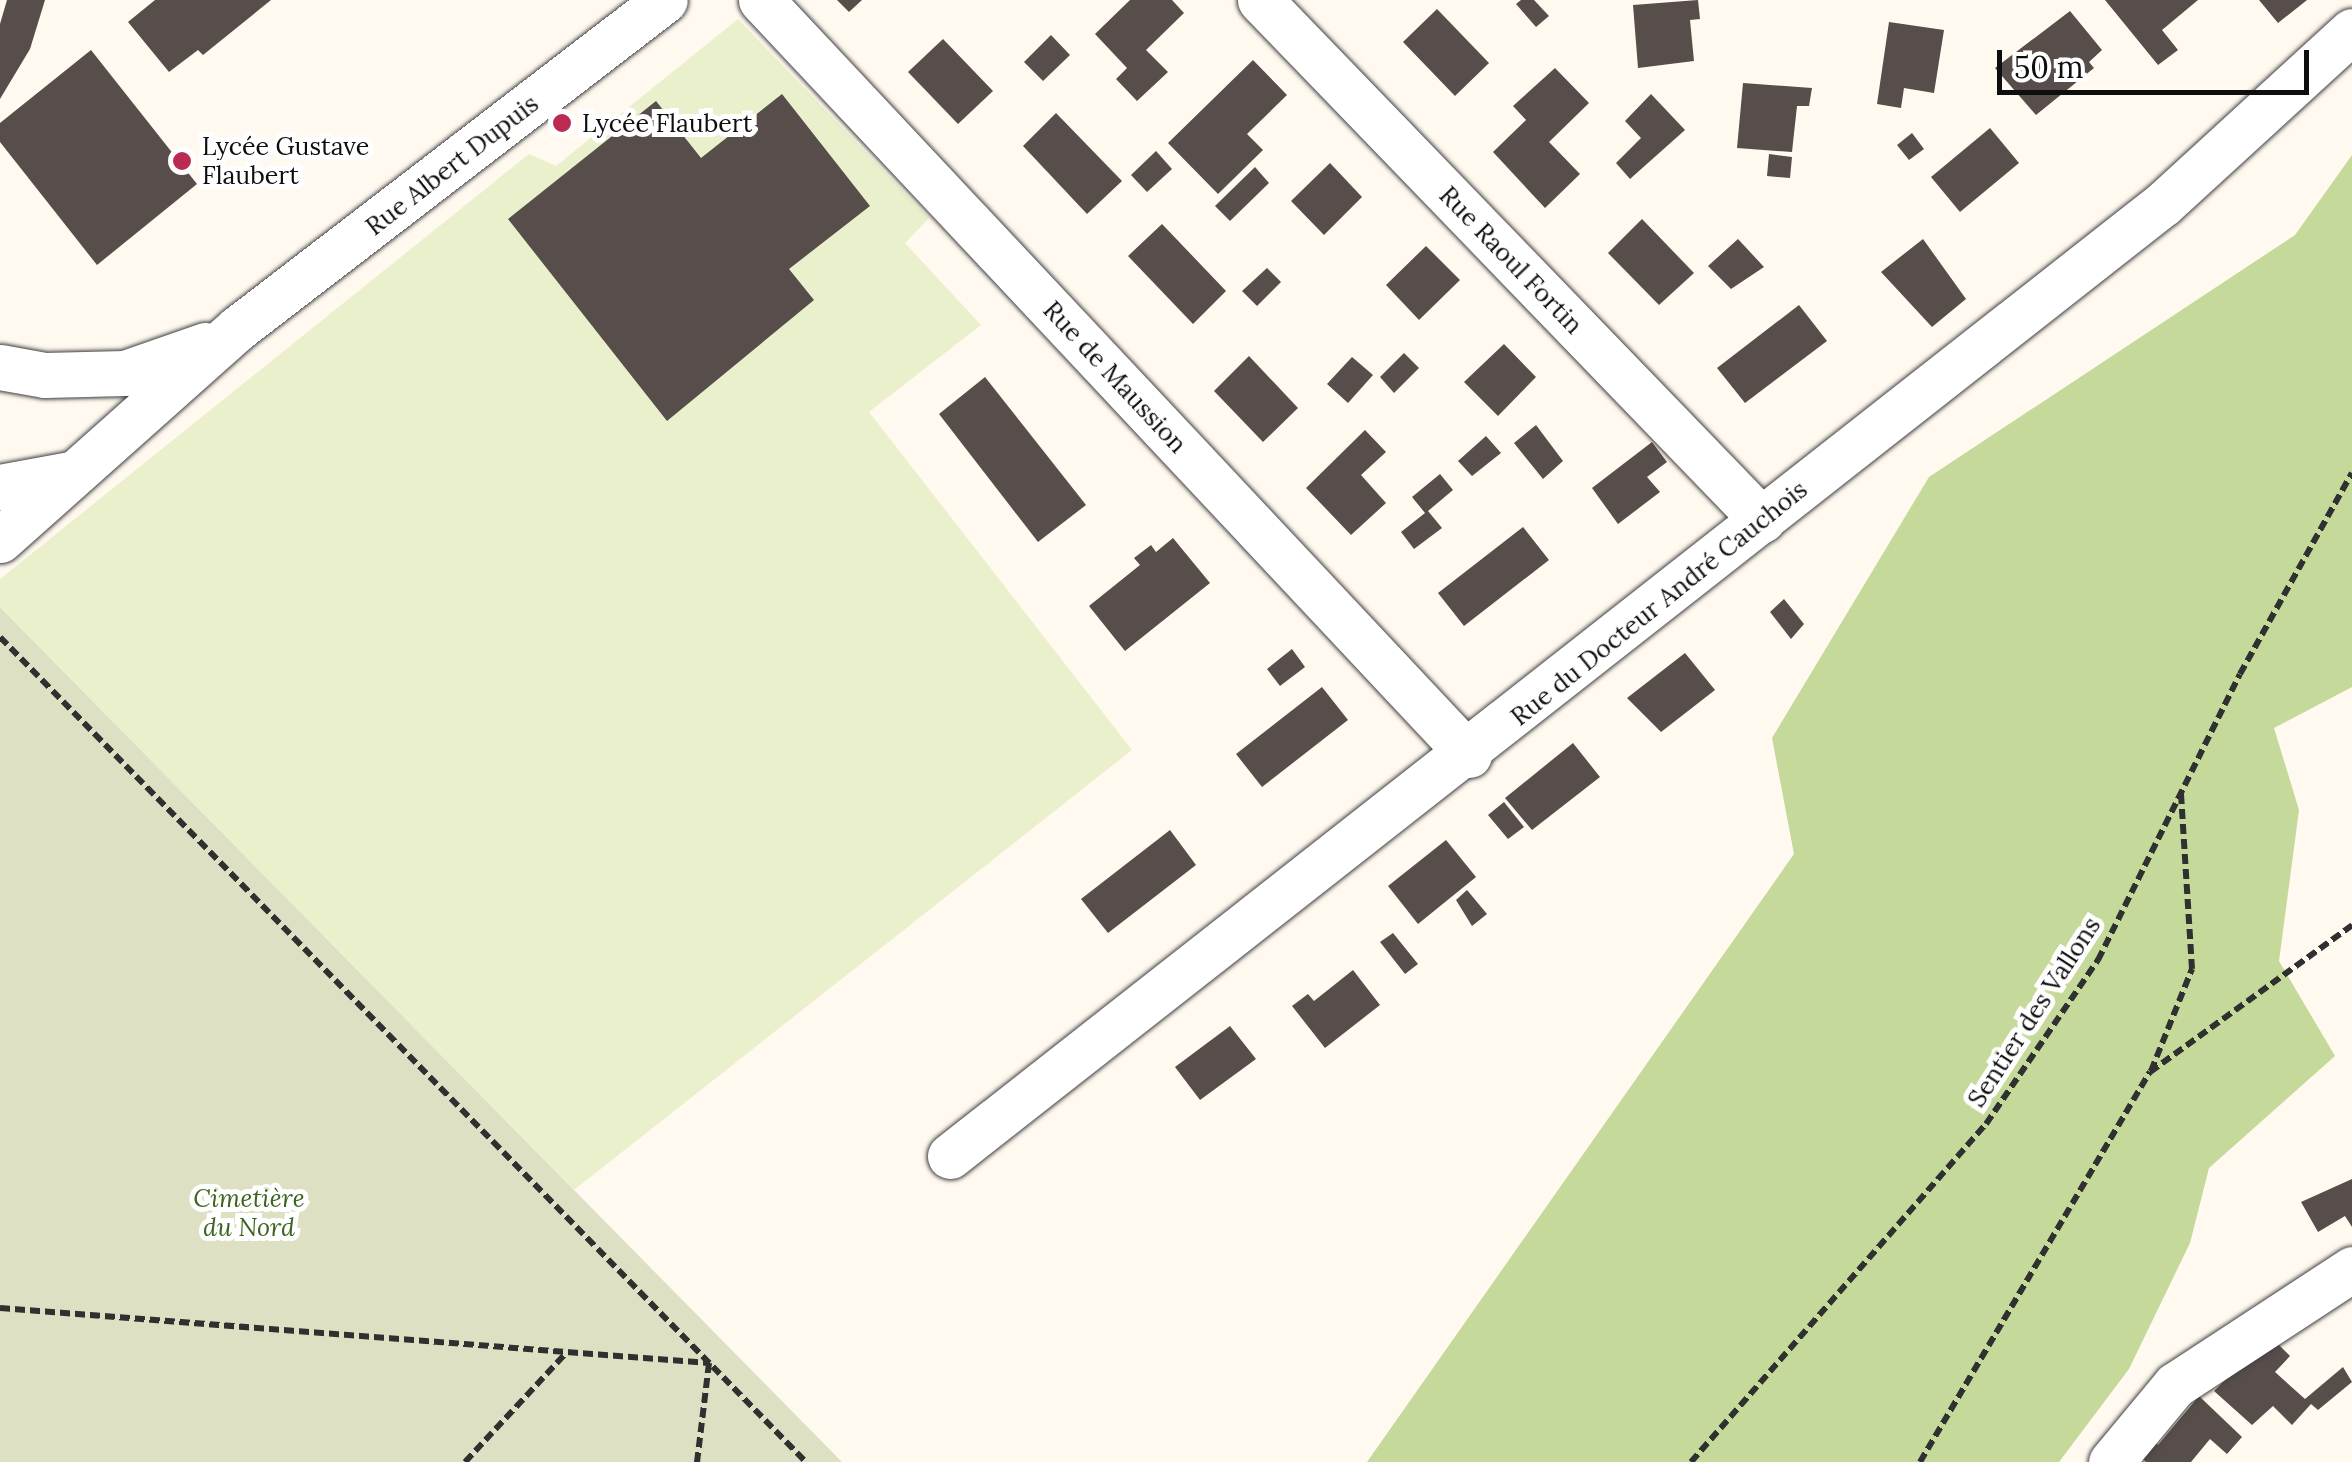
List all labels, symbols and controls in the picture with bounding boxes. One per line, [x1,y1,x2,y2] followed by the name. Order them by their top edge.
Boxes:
[2002,30,2314,92] scale bar
[2014,48,2084,86] text: 50 m
[360,88,544,242] street label: Rue Albert Dupuis
[582,108,752,138] place label: Lycée Flaubert
[551,112,573,134] marker: Lycée Flaubert
[202,132,369,191] place label: Lycée Gustave Flaubert
[171,150,193,172] marker: Lycée Gustave Flaubert
[1433,180,1589,340] street label: Rue Raoul Fortin
[1037,295,1193,459] street label: Rue de Maussion
[1505,474,1813,732] street label: Rue du Docteur André Cauchois
[1961,911,2107,1113] street label: Sentier des Vallons
[193,1184,305,1243] park label: Cimetière du Nord

